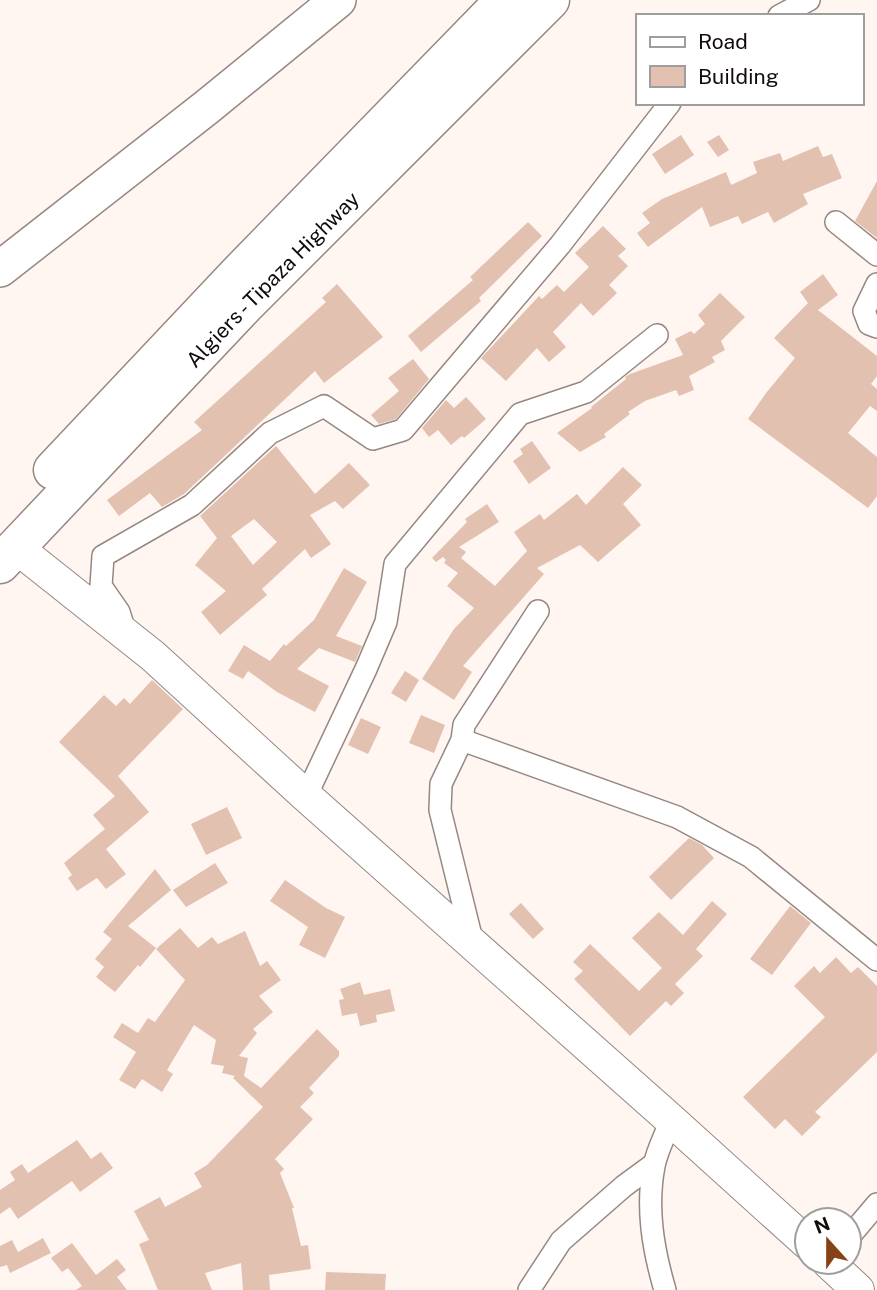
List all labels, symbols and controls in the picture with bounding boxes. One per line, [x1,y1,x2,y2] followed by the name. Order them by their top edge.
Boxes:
[636,14,863,105] legend
[698,29,748,54] text: Road
[698,64,779,89] text: Building
[181,186,364,372] street label: Algiers - Tipaza Highway
[793,1206,863,1276] north arrow
[811,1212,833,1238] text: N

